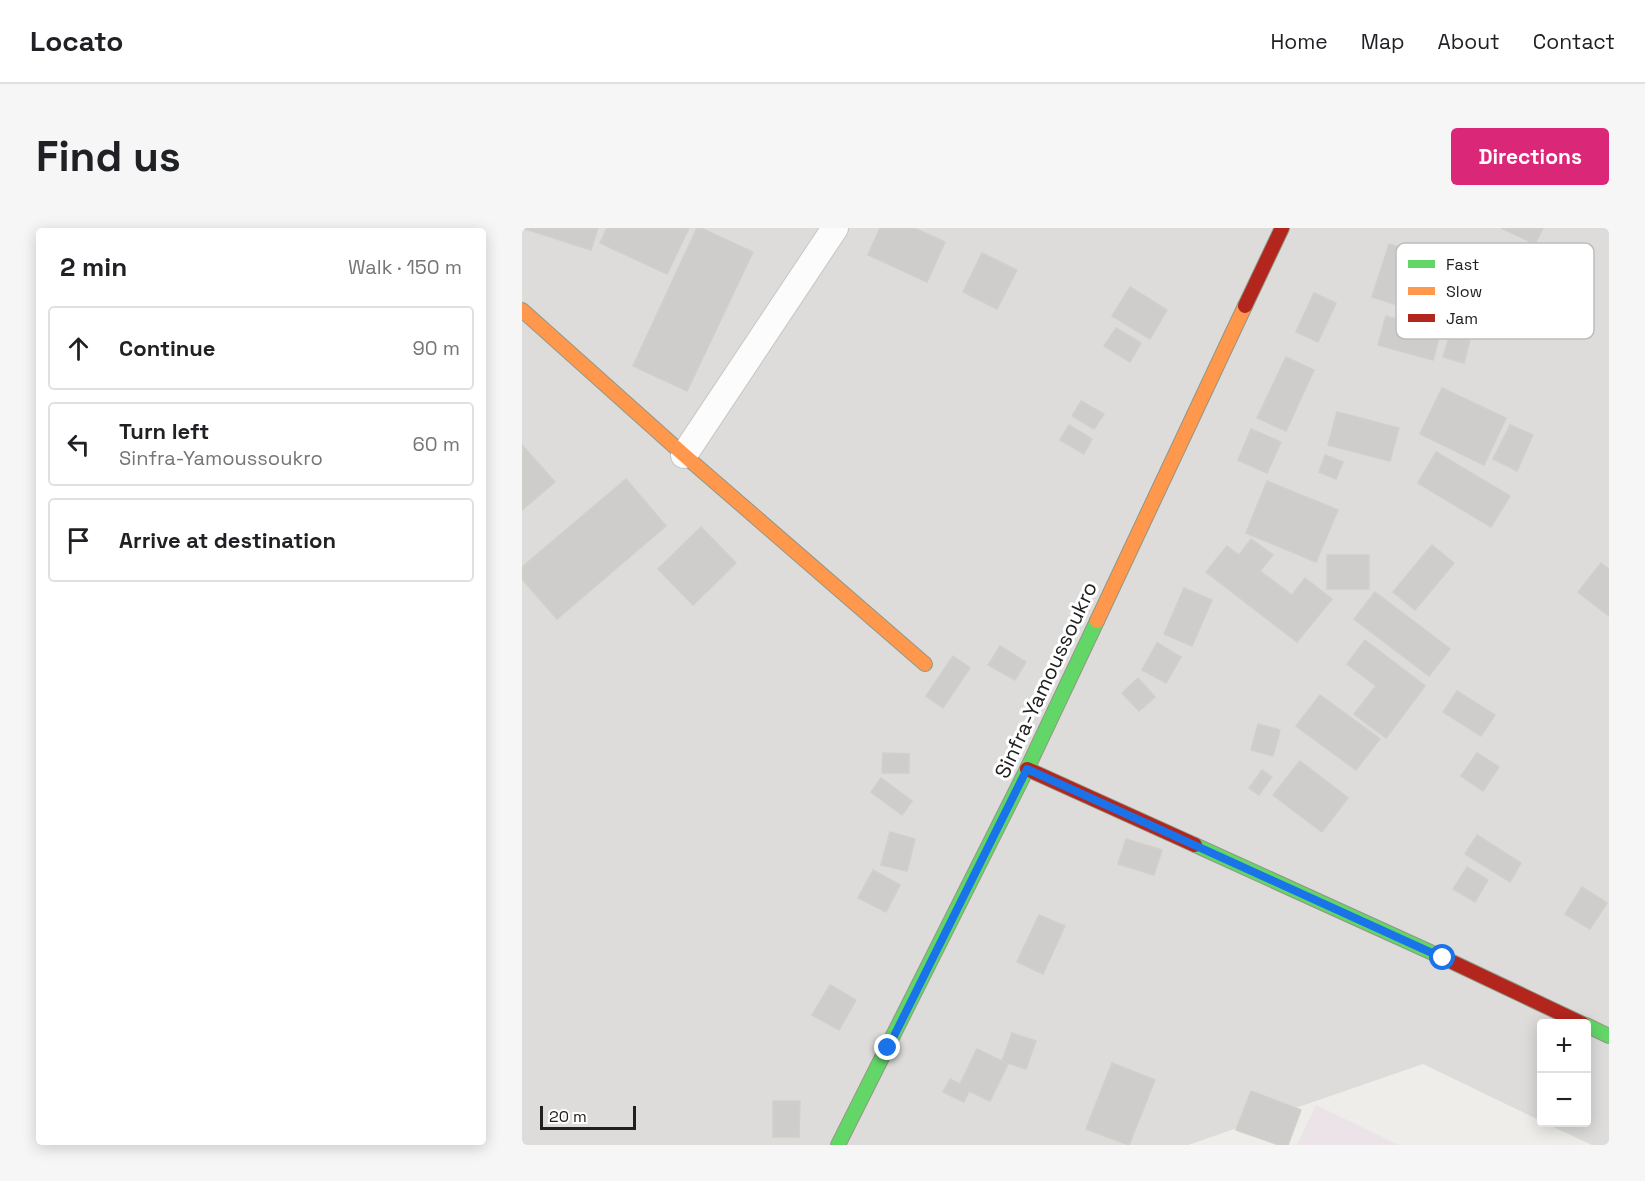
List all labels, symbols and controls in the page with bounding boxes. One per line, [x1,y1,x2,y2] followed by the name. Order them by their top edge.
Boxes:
[30,23,123,59] text: Locato
[1270,28,1328,55] text: Home
[1361,28,1405,55] text: Map
[1438,28,1500,55] text: About
[1533,28,1615,55] text: Contact
[1451,128,1609,185] button: Directions
[36,130,181,183] text: Find us
[1396,243,1594,339] legend
[60,250,127,284] text: 2 min
[348,254,462,280] text: Walk · 150 m
[1446,254,1479,275] text: Fast
[1446,281,1482,302] text: Slow
[1446,308,1478,329] text: Jam
[62,332,95,365] icon: ahead
[119,334,215,362] text: Continue
[413,335,460,361] text: 90 m
[119,417,209,445] text: Turn left
[62,428,95,461] icon: left
[413,431,460,457] text: 60 m
[119,445,323,471] text: Sinfra-Yamoussoukro
[62,524,95,557] icon: arrive
[119,526,336,554] text: Arrive at destination
[988,577,1103,782] street label: Sinfra-Yamoussoukro
[1429,944,1455,970] route start
[1537,1019,1591,1127] map controls
[1537,1019,1591,1073] button: +
[874,1034,900,1060] route end
[1537,1073,1591,1127] button: −
[540,1103,636,1130] scale bar
[549,1106,587,1127] text: 20 m

